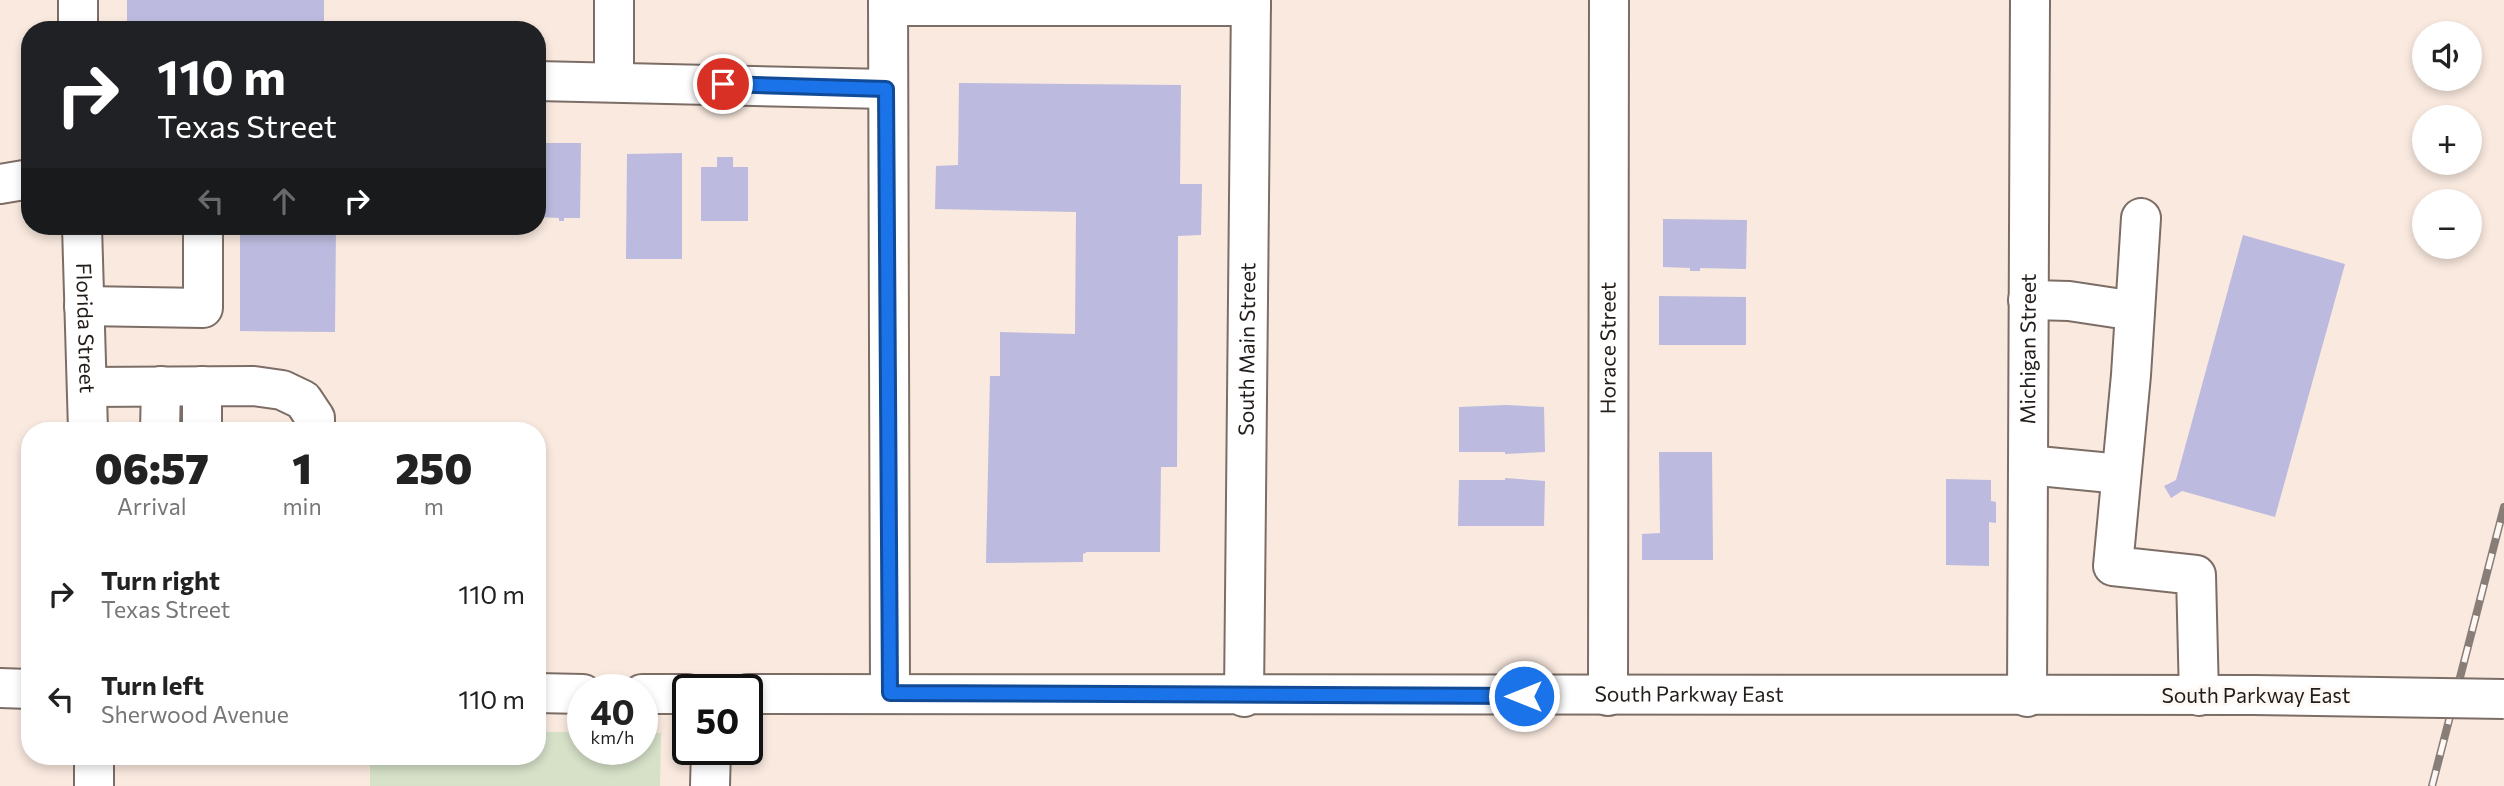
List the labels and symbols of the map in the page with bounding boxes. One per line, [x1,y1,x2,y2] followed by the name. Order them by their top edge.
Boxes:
[693,54,753,114] pin
[72,262,101,393] street label: Florida Street
[1233,262,1259,436] street label: South Main Street
[2014,273,2040,425] street label: Michigan Street
[1594,282,1620,414] street label: Horace Street
[1487,659,1561,733] position arrow
[672,674,763,765] speed limit sign: 50
[1594,681,1784,706] street label: South Parkway East
[2162,682,2350,707] street label: South Parkway East

